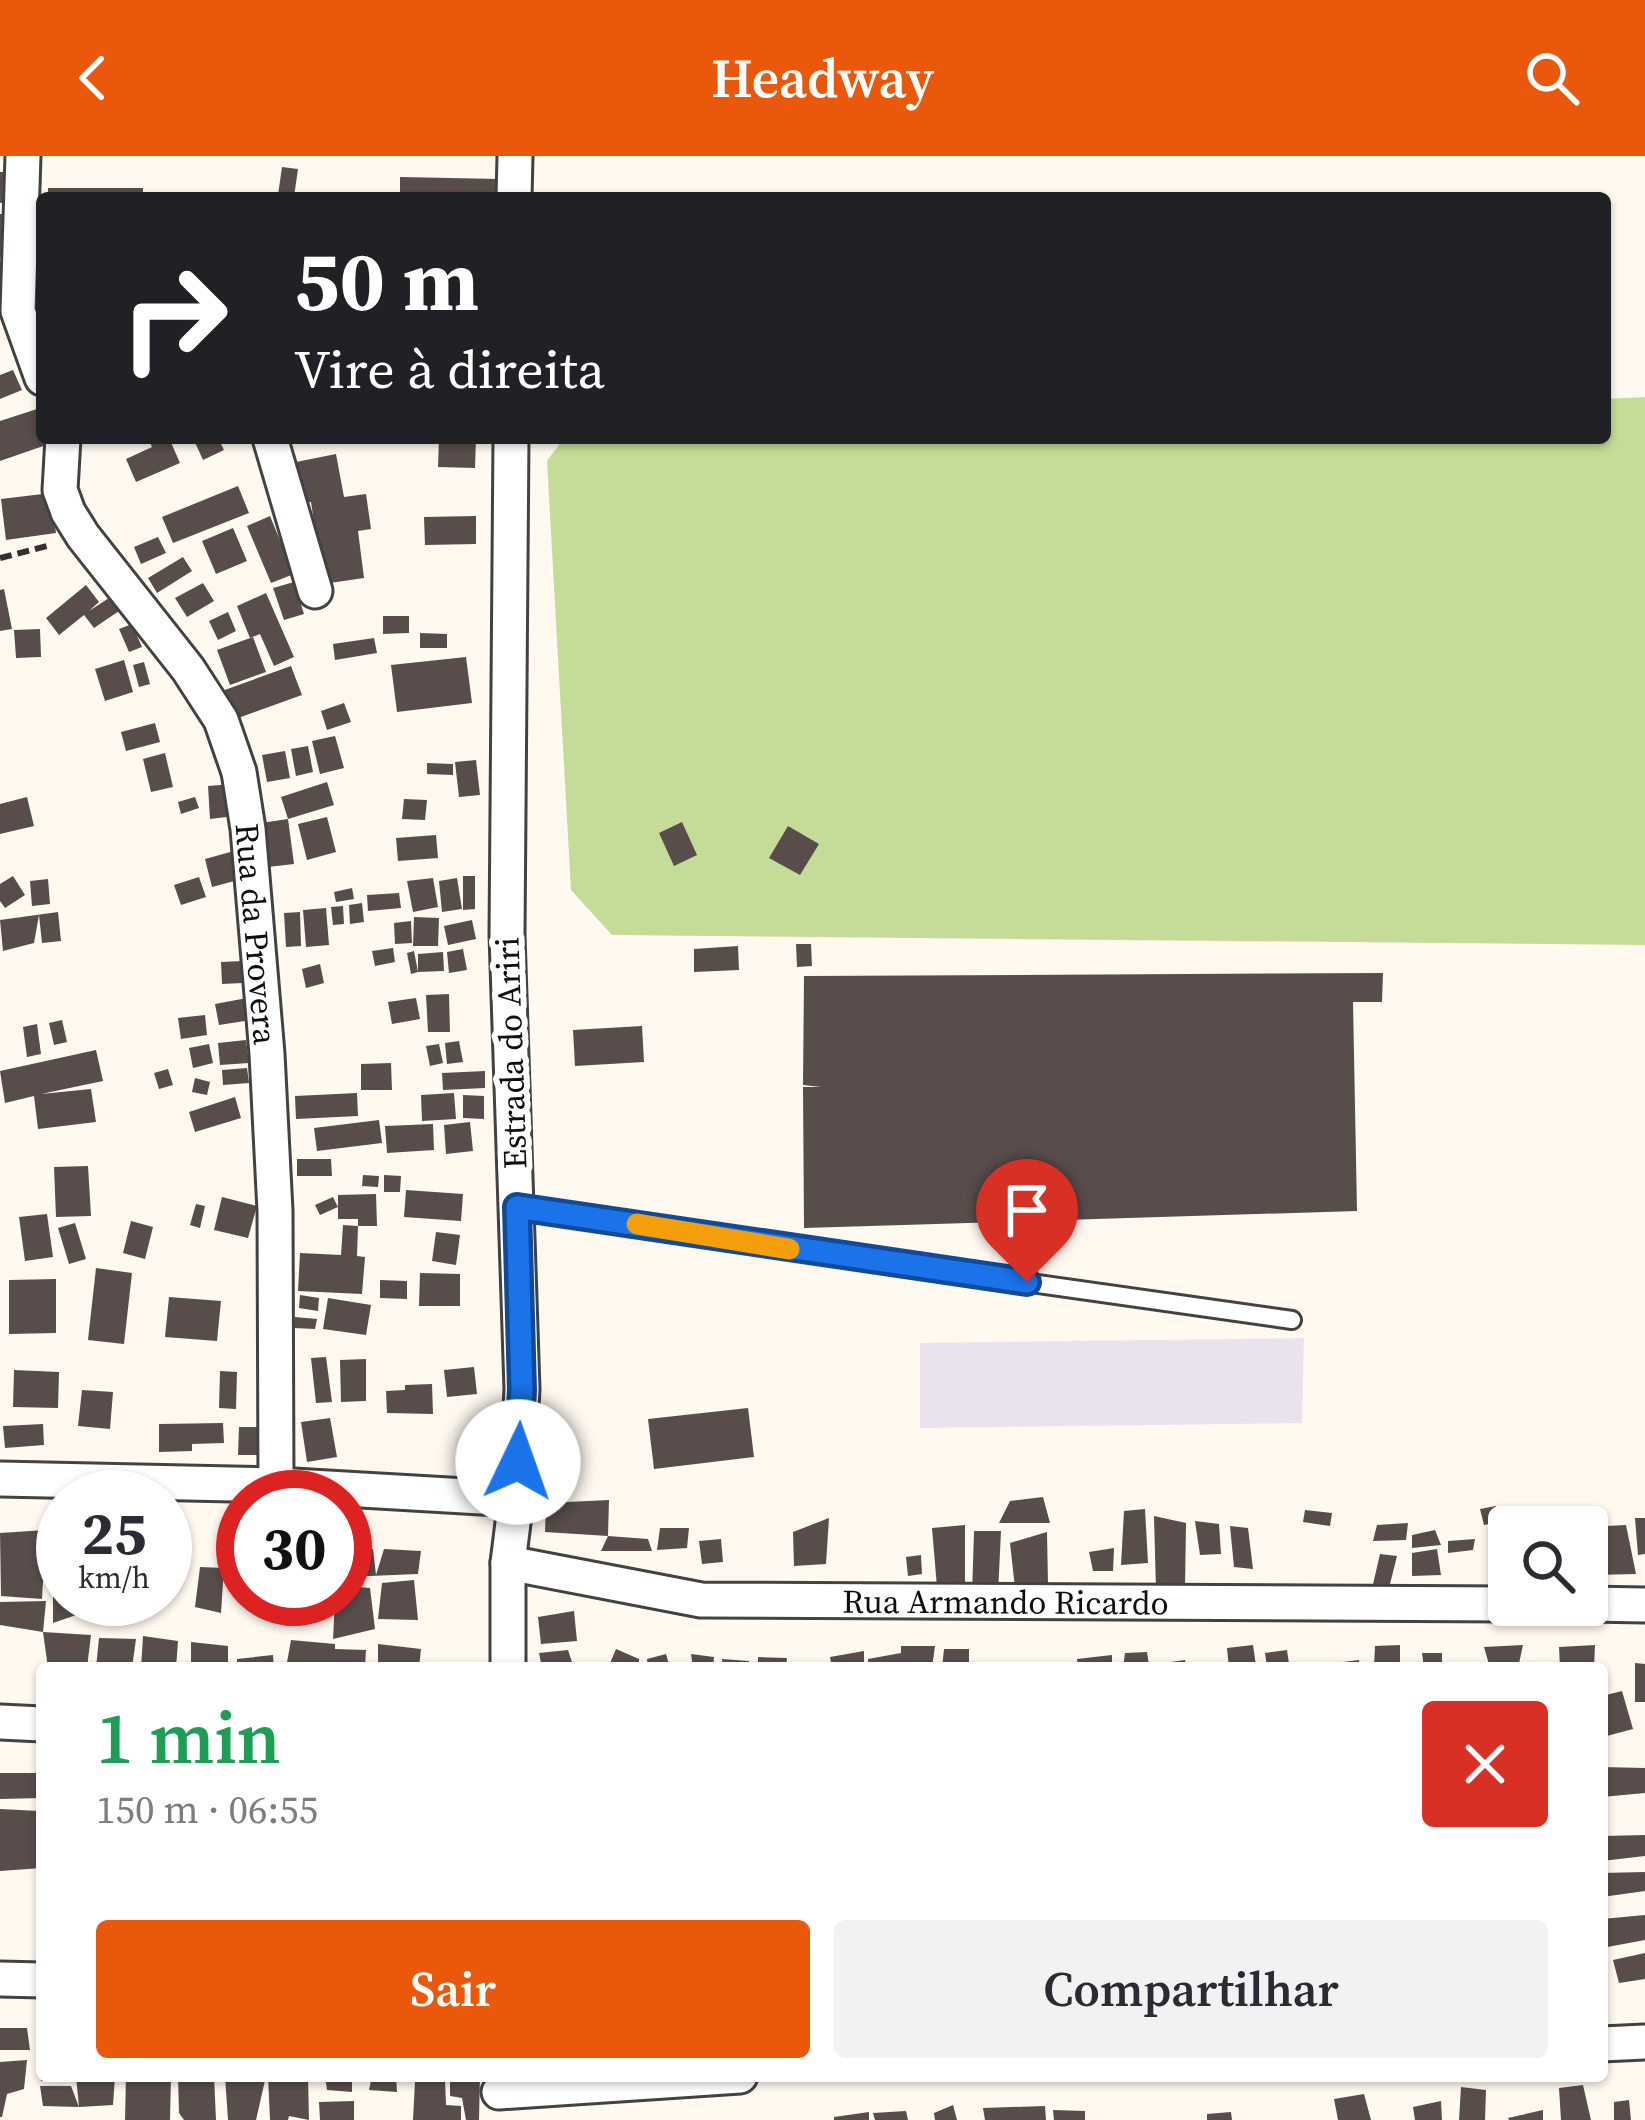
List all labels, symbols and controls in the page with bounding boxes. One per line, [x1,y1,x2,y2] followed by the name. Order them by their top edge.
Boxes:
[711,41,934,115] text: Headway
[60,45,126,111] icon: back
[1519,45,1585,111] icon: search
[294,223,479,338] text: 50 m
[96,240,252,396] icon: right
[294,332,605,406] text: Vire à direita
[225,821,289,1047] street label: Rua da Provera
[484,936,538,1170] street label: Estrada do Ariri
[976,1159,1078,1282] pin
[994,1177,1060,1243] icon: arrive
[455,1399,581,1525] position arrow
[216,1470,372,1626] speed limit sign: 30
[81,1492,147,1574] text: 25
[1488,1506,1608,1626] map controls
[1488,1506,1608,1626] button: search
[78,1557,150,1598] text: km/h
[842,1578,1169,1625] street label: Rua Armando Ricardo
[96,1688,281,1787] text: 1 min
[1422,1701,1548,1827] button: close
[96,1783,318,1836] text: 150 m · 06:55
[96,1920,810,2058] button: Sair
[834,1920,1548,2058] button: Compartilhar

